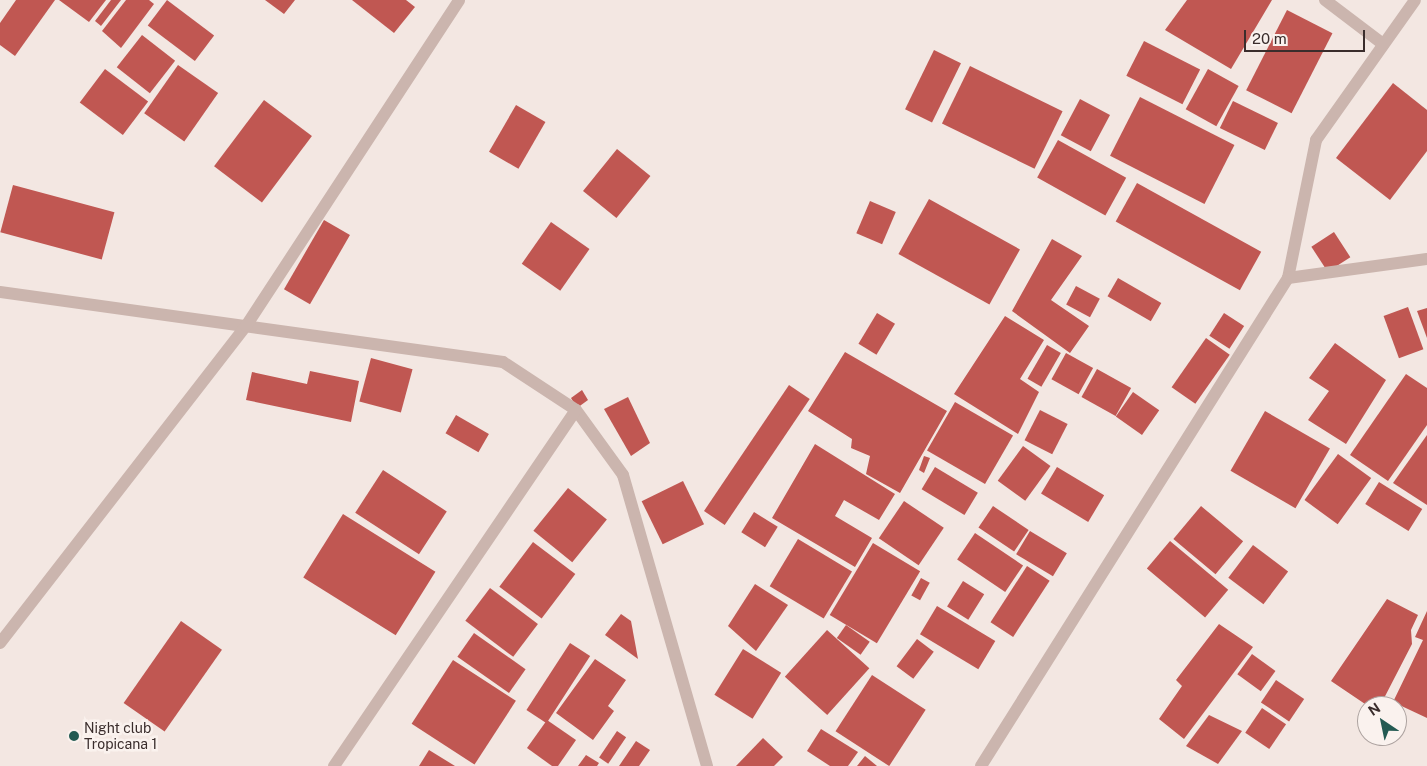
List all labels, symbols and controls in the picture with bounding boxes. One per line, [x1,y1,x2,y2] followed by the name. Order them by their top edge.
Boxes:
[1247,20,1368,52] scale bar
[1252,30,1287,47] text: 20 m
[1357,696,1407,746] north arrow
[1365,700,1383,719] text: N
[84,720,157,752] place label: Night club Tropicana 1
[68,730,80,742] marker: Night club Tropicana 1

